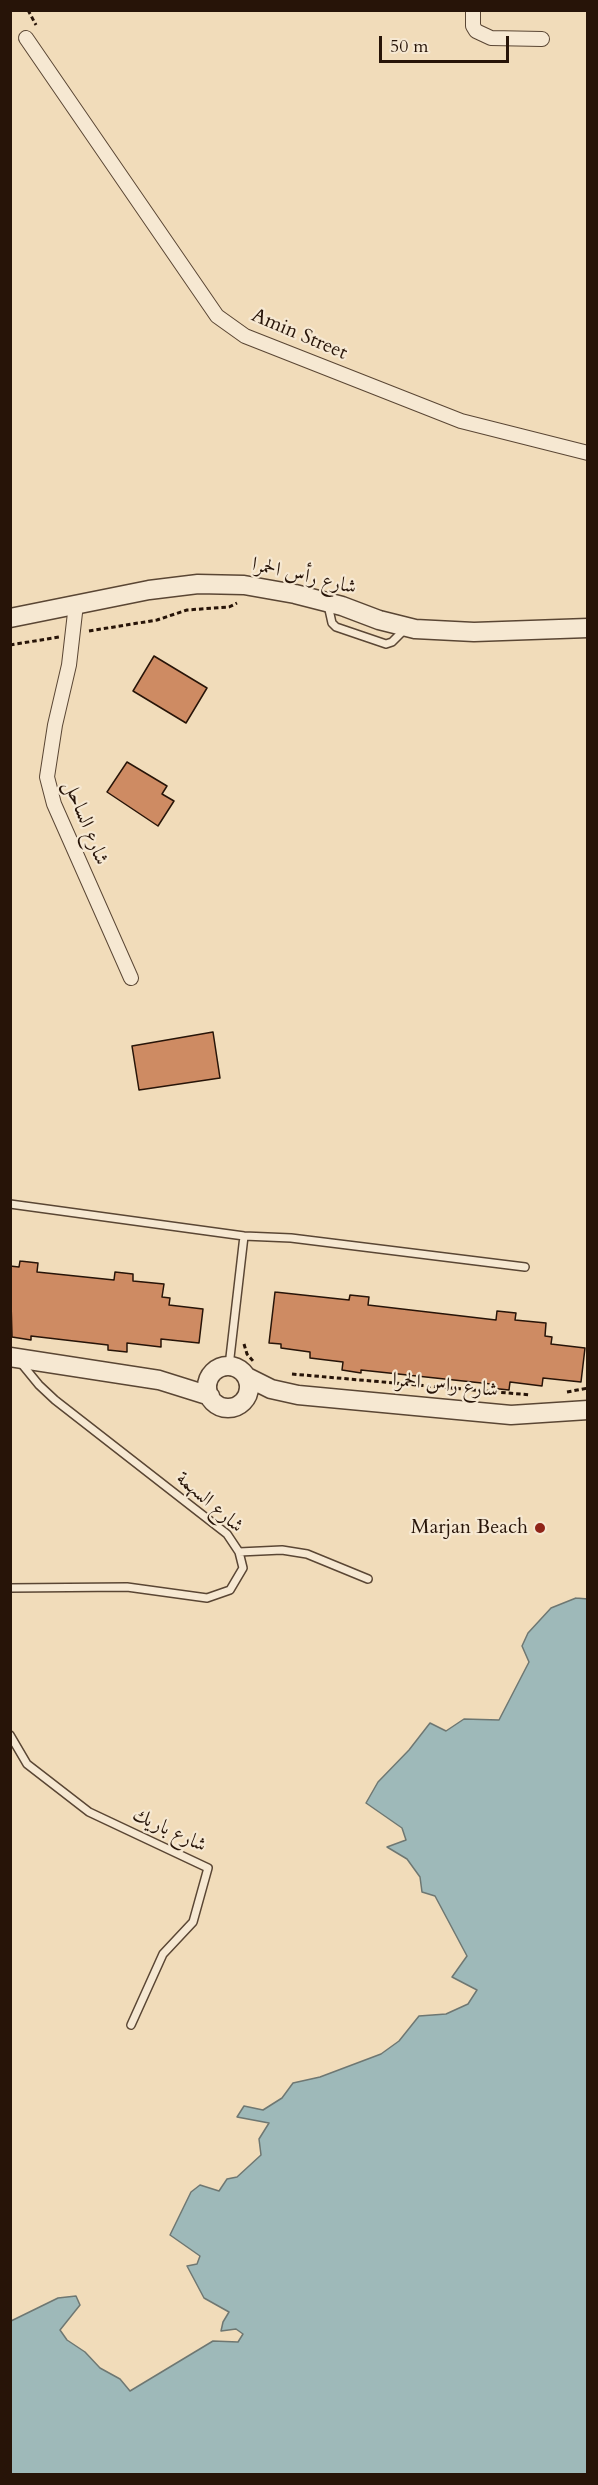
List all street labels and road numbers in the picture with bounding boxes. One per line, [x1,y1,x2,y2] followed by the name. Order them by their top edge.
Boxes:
[248,304,350,366] street label: Amin Street
[249,553,359,601] street label: شارع رأس الحمرا
[57,777,113,869] street label: شارع الساحل
[391,1369,499,1403] street label: شارع راس الحمرا
[170,1467,248,1539] street label: شارع السهمة
[128,1803,210,1859] street label: شارع باريك

